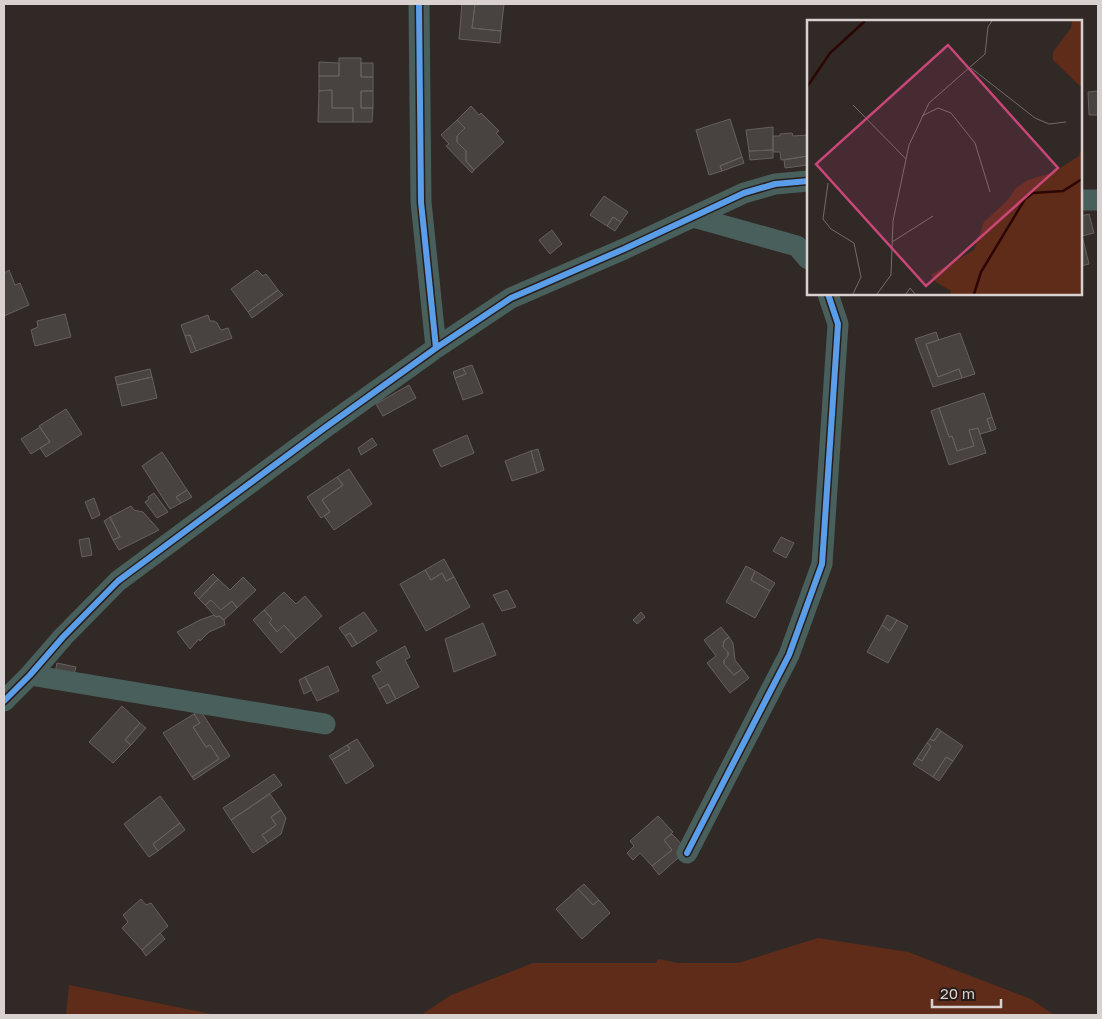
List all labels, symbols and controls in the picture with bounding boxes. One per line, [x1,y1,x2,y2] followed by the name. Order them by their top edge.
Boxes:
[807,20,1082,295] inset map
[932,976,1001,1008] scale bar
[940,984,975,1002] text: 20 m

